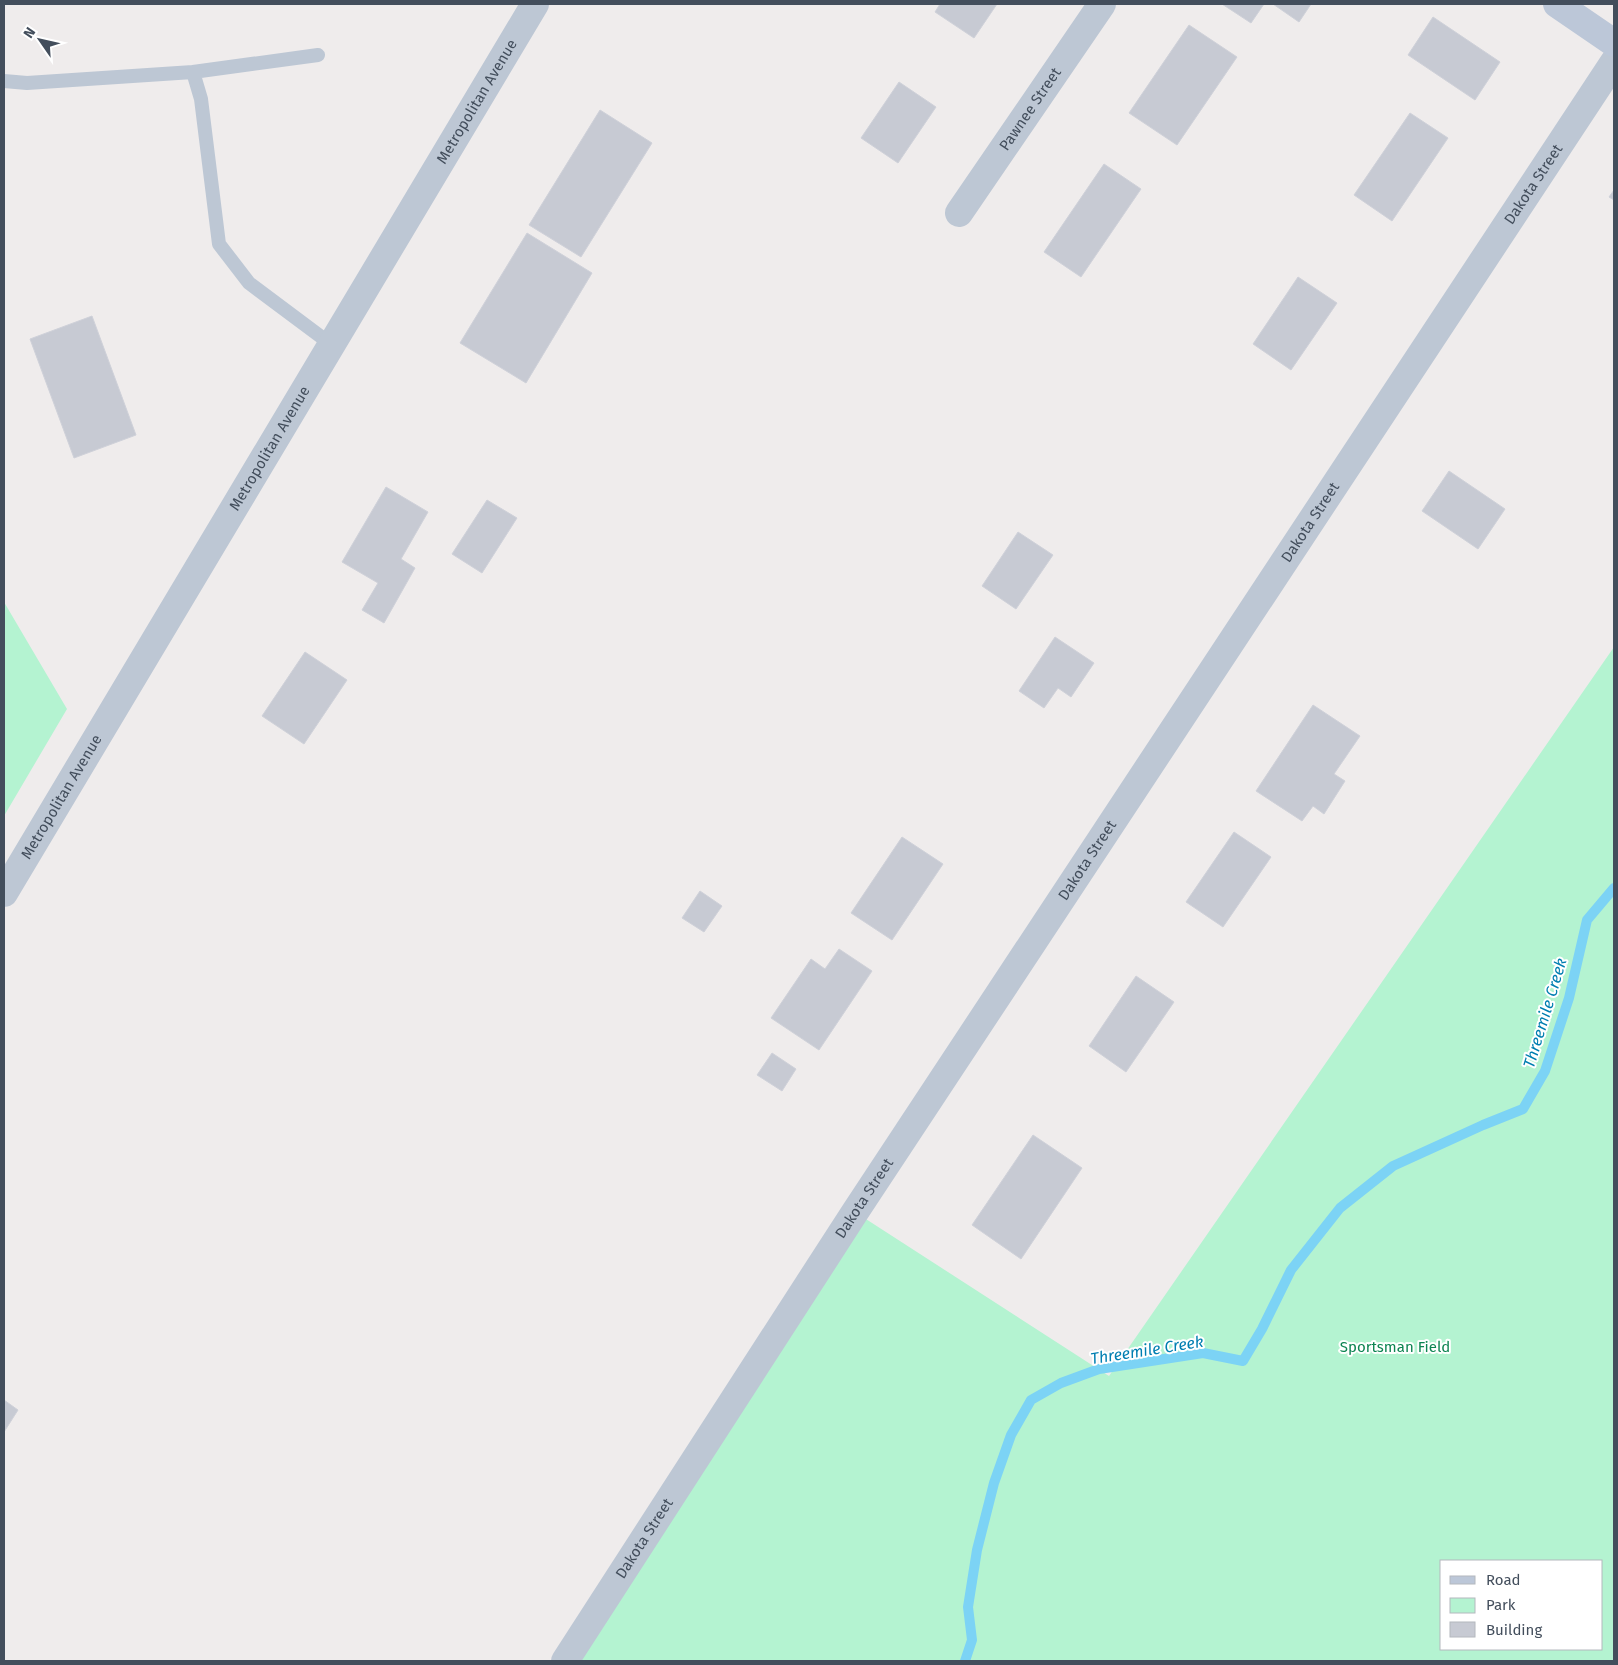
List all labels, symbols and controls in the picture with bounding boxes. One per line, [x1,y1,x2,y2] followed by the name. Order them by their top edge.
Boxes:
[15,15,65,65] north arrow
[20,24,39,42] text: N
[433,36,521,167] street label: Metropolitan Avenue
[995,64,1065,154] street label: Pawnee Street
[1500,140,1567,228] street label: Dakota Street
[226,383,314,514] street label: Metropolitan Avenue
[1277,478,1343,566] street label: Dakota Street
[17,731,106,862] street label: Metropolitan Avenue
[1054,816,1120,904] street label: Dakota Street
[1519,955,1571,1070] water label: Threemile Creek
[831,1154,897,1242] street label: Dakota Street
[1089,1332,1205,1368] water label: Threemile Creek
[1340,1338,1450,1356] park label: Sportsman Field
[612,1494,677,1582] street label: Dakota Street
[1440,1560,1603,1650] legend
[1486,1571,1521,1589] text: Road
[1486,1596,1516,1614] text: Park
[1486,1621,1542,1639] text: Building

